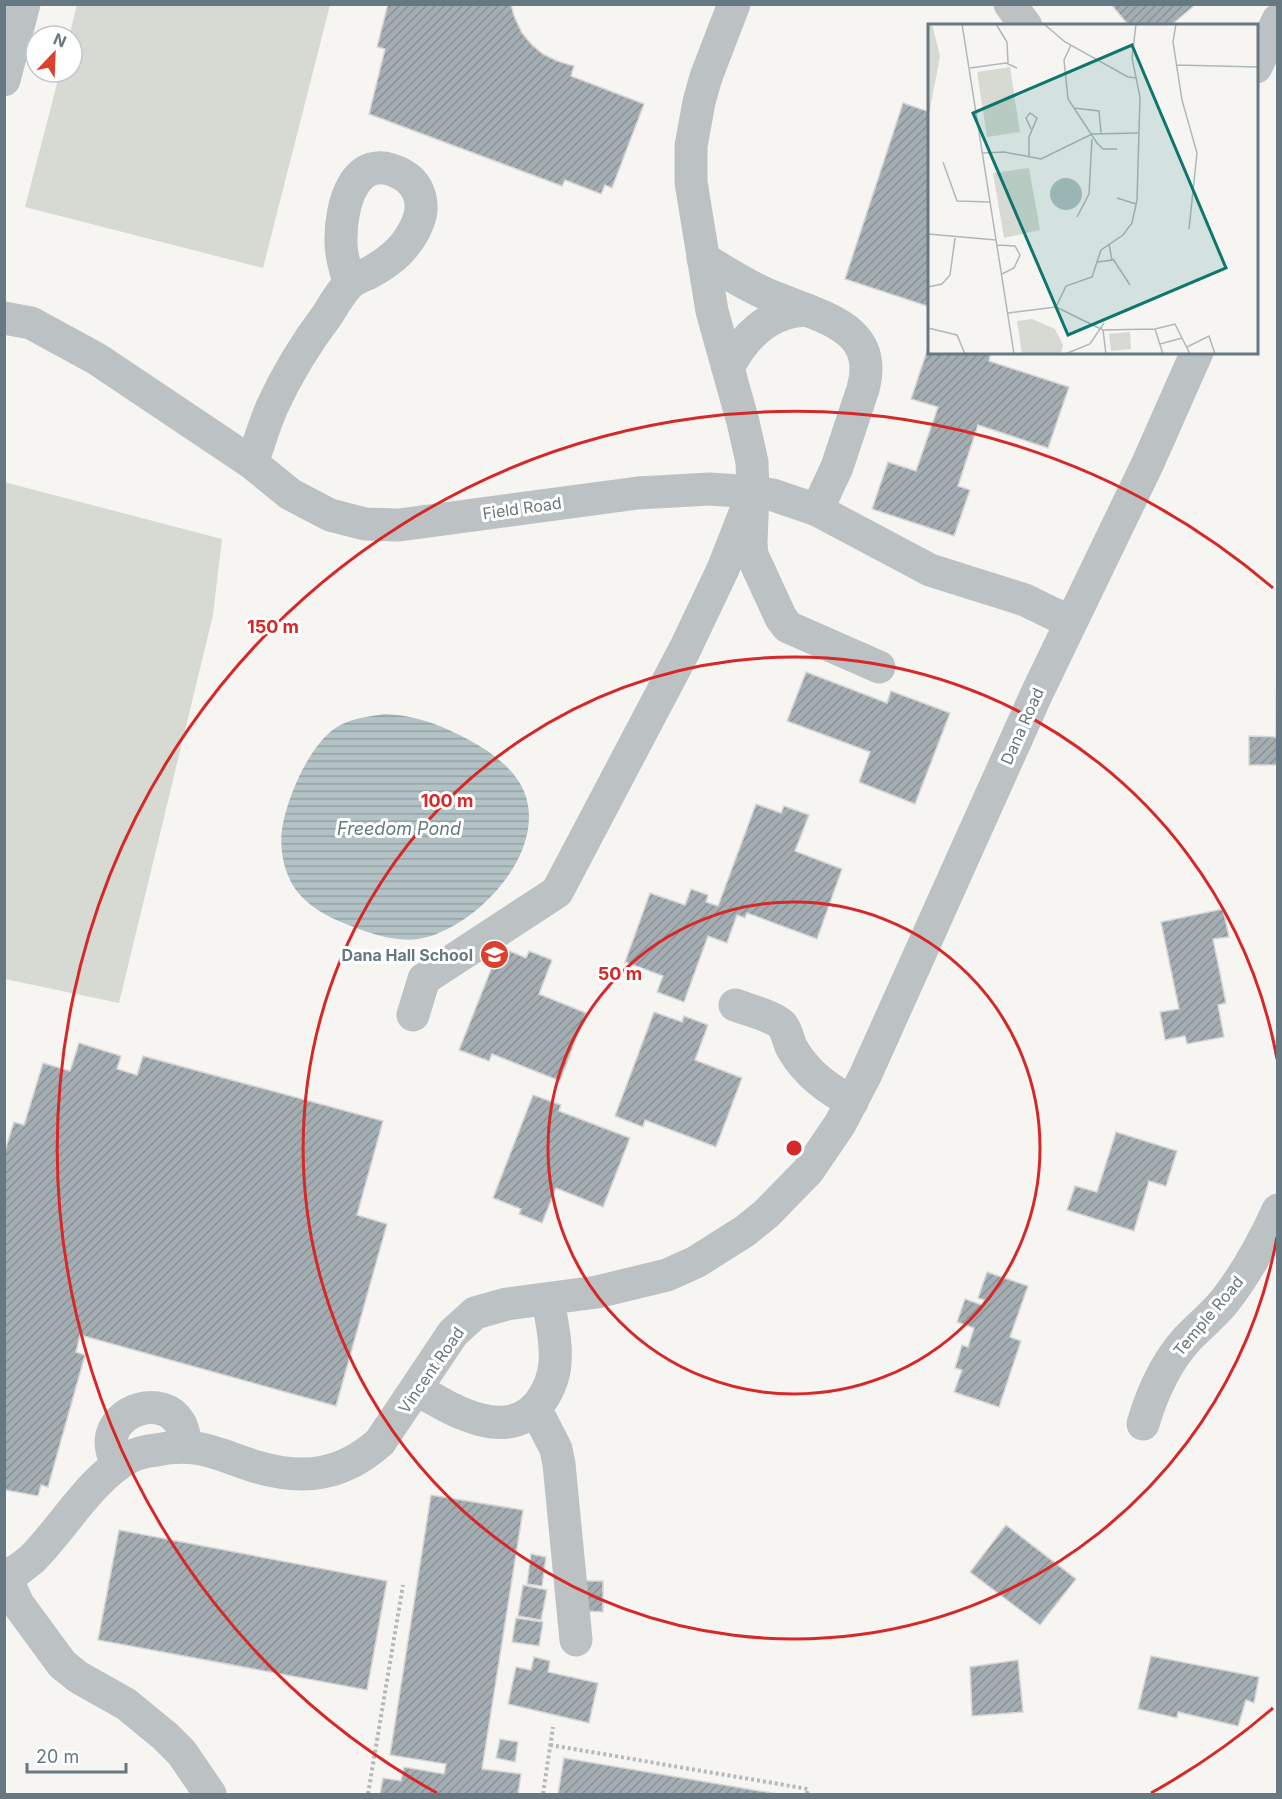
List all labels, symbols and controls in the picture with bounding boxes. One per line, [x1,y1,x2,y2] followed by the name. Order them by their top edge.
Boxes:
[24,24,84,84] north arrow
[928,24,1258,354] inset map
[50,29,69,52] text: N
[481,493,563,523] street label: Field Road
[247,616,299,637] text: 150 m
[996,684,1048,768] street label: Dana Road
[421,790,473,811] text: 100 m
[337,818,461,839] water label: Freedom Pond
[478,939,510,971] school or university icon: Dana Hall School
[342,945,473,965] place label: Dana Hall School
[598,963,642,984] text: 50 m
[784,1138,804,1158] centre of rings
[1169,1272,1247,1360] street label: Temple Road
[394,1323,468,1417] street label: Vincent Road
[27,1736,126,1774] scale bar
[36,1746,79,1767] text: 20 m

